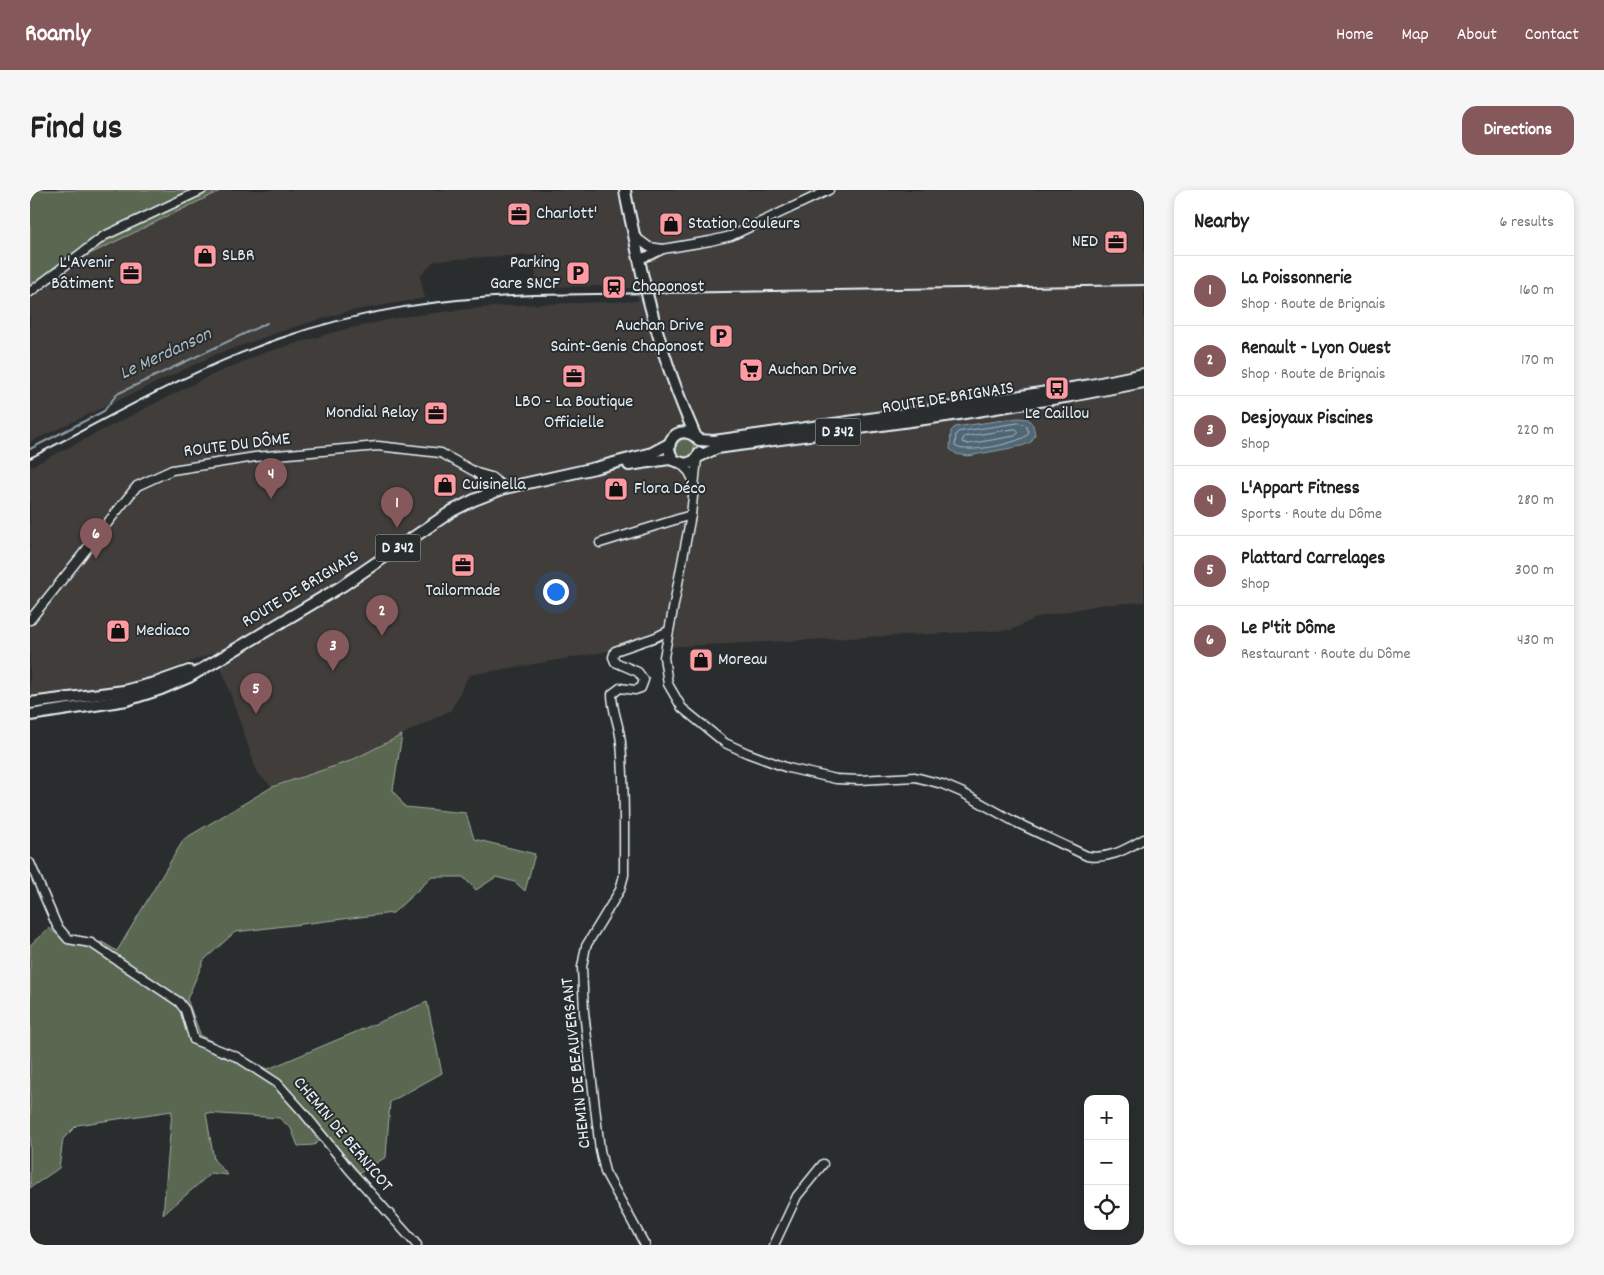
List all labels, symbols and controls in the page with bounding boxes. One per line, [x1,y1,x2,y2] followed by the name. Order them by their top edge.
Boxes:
[25,18,91,52] text: Roamly
[1336,23,1373,48] text: Home
[1401,23,1429,48] text: Map
[1457,23,1497,48] text: About
[1525,23,1579,48] text: Contact
[30,105,122,155] text: Find us
[1462,106,1574,155] button: Directions
[506,201,532,227] office icon: Charlott'
[536,202,597,227] place label: Charlott'
[1194,208,1249,238] text: Nearby
[658,211,684,237] shop icon: Station Couleurs
[1499,211,1554,234] text: 6 results
[688,212,800,237] place label: Station Couleurs
[1103,229,1129,255] office icon: NED
[1072,230,1098,255] place label: NED
[192,243,218,269] shop icon: SLBR
[222,244,255,269] place label: SLBR
[51,251,114,297] place label: L'Avenir Bâtiment
[490,251,560,297] place label: Parking Gare SNCF
[118,260,144,286] office icon: L'Avenir Bâtiment
[565,260,591,286] parking icon: Parking Gare SNCF
[1241,266,1352,293] text: La Poissonnerie
[601,274,627,300] station icon: Chaponost
[632,275,705,300] place label: Chaponost
[1208,279,1212,302] text: 1
[1519,279,1554,302] text: 160 m
[1241,293,1386,316] text: Shop · Route de Brignais
[550,314,704,360] place label: Auchan Drive Saint-Genis Chaponost
[115,321,218,388] water label: Le Merdanson
[708,323,734,349] parking icon: Auchan Drive Saint-Genis Chaponost
[1241,336,1391,363] text: Renault - Lyon Ouest
[1207,349,1214,372] text: 2
[1521,349,1554,372] text: 170 m
[738,357,764,383] supermarket icon: Auchan Drive
[768,358,857,383] place label: Auchan Drive
[561,363,587,389] office icon: LBO - La Boutique Officielle
[1241,363,1386,386] text: Shop · Route de Brignais
[1044,375,1070,401] bus stop icon: Le Caillou
[880,376,1016,422] street label: ROUTE DE BRIGNAIS
[515,390,633,436] place label: LBO - La Boutique Officielle
[423,400,449,426] office icon: Mondial Relay
[326,401,419,426] place label: Mondial Relay
[1025,402,1089,427] place label: Le Caillou
[1241,406,1373,433] text: Desjoyaux Piscines
[816,418,860,446] road number: D 342
[1206,419,1214,442] text: 3
[1517,419,1554,442] text: 220 m
[182,427,292,465] street label: ROUTE DU DÔME
[1241,433,1270,456] text: Shop
[255,458,287,499] pin: 4
[432,472,458,498] shop icon: Cuisinella
[462,473,527,498] place label: Cuisinella
[603,476,629,502] shop icon: Flora Déco
[1241,476,1360,503] text: L'Appart Fitness
[634,477,706,502] place label: Flora Déco
[381,487,413,528] pin: 1
[1207,489,1213,512] text: 4
[1517,489,1554,512] text: 280 m
[1241,503,1382,526] text: Sports · Route du Dôme
[80,518,112,559] pin: 6
[376,534,420,562] road number: D 342
[238,545,365,635] street label: ROUTE DE BRIGNAIS
[1241,546,1385,573] text: Plattard Carrelages
[450,552,476,578] office icon: Tailormade
[1206,559,1214,582] text: 5
[1515,559,1554,582] text: 300 m
[1241,573,1270,596] text: Shop
[425,579,501,604] place label: Tailormade
[543,579,569,605] your location
[366,595,398,636] pin: 2
[1241,616,1335,643] text: Le P'tit Dôme
[105,618,131,644] shop icon: Mediaco
[136,619,190,644] place label: Mediaco
[1206,629,1214,652] text: 6
[1517,629,1554,652] text: 430 m
[317,630,349,671] pin: 3
[1241,643,1411,666] text: Restaurant · Route du Dôme
[688,647,714,673] shop icon: Moreau
[718,648,767,673] place label: Moreau
[240,673,272,714] pin: 5
[556,976,598,1150] street label: CHEMIN DE BEAUVERSANT
[286,1072,398,1198] street label: CHEMIN DE BERNICOT
[1084,1095,1129,1230] map controls
[1084,1095,1129,1140] button: +
[1084,1140,1129,1185] button: −
[1084,1185,1129,1230] button: locate

